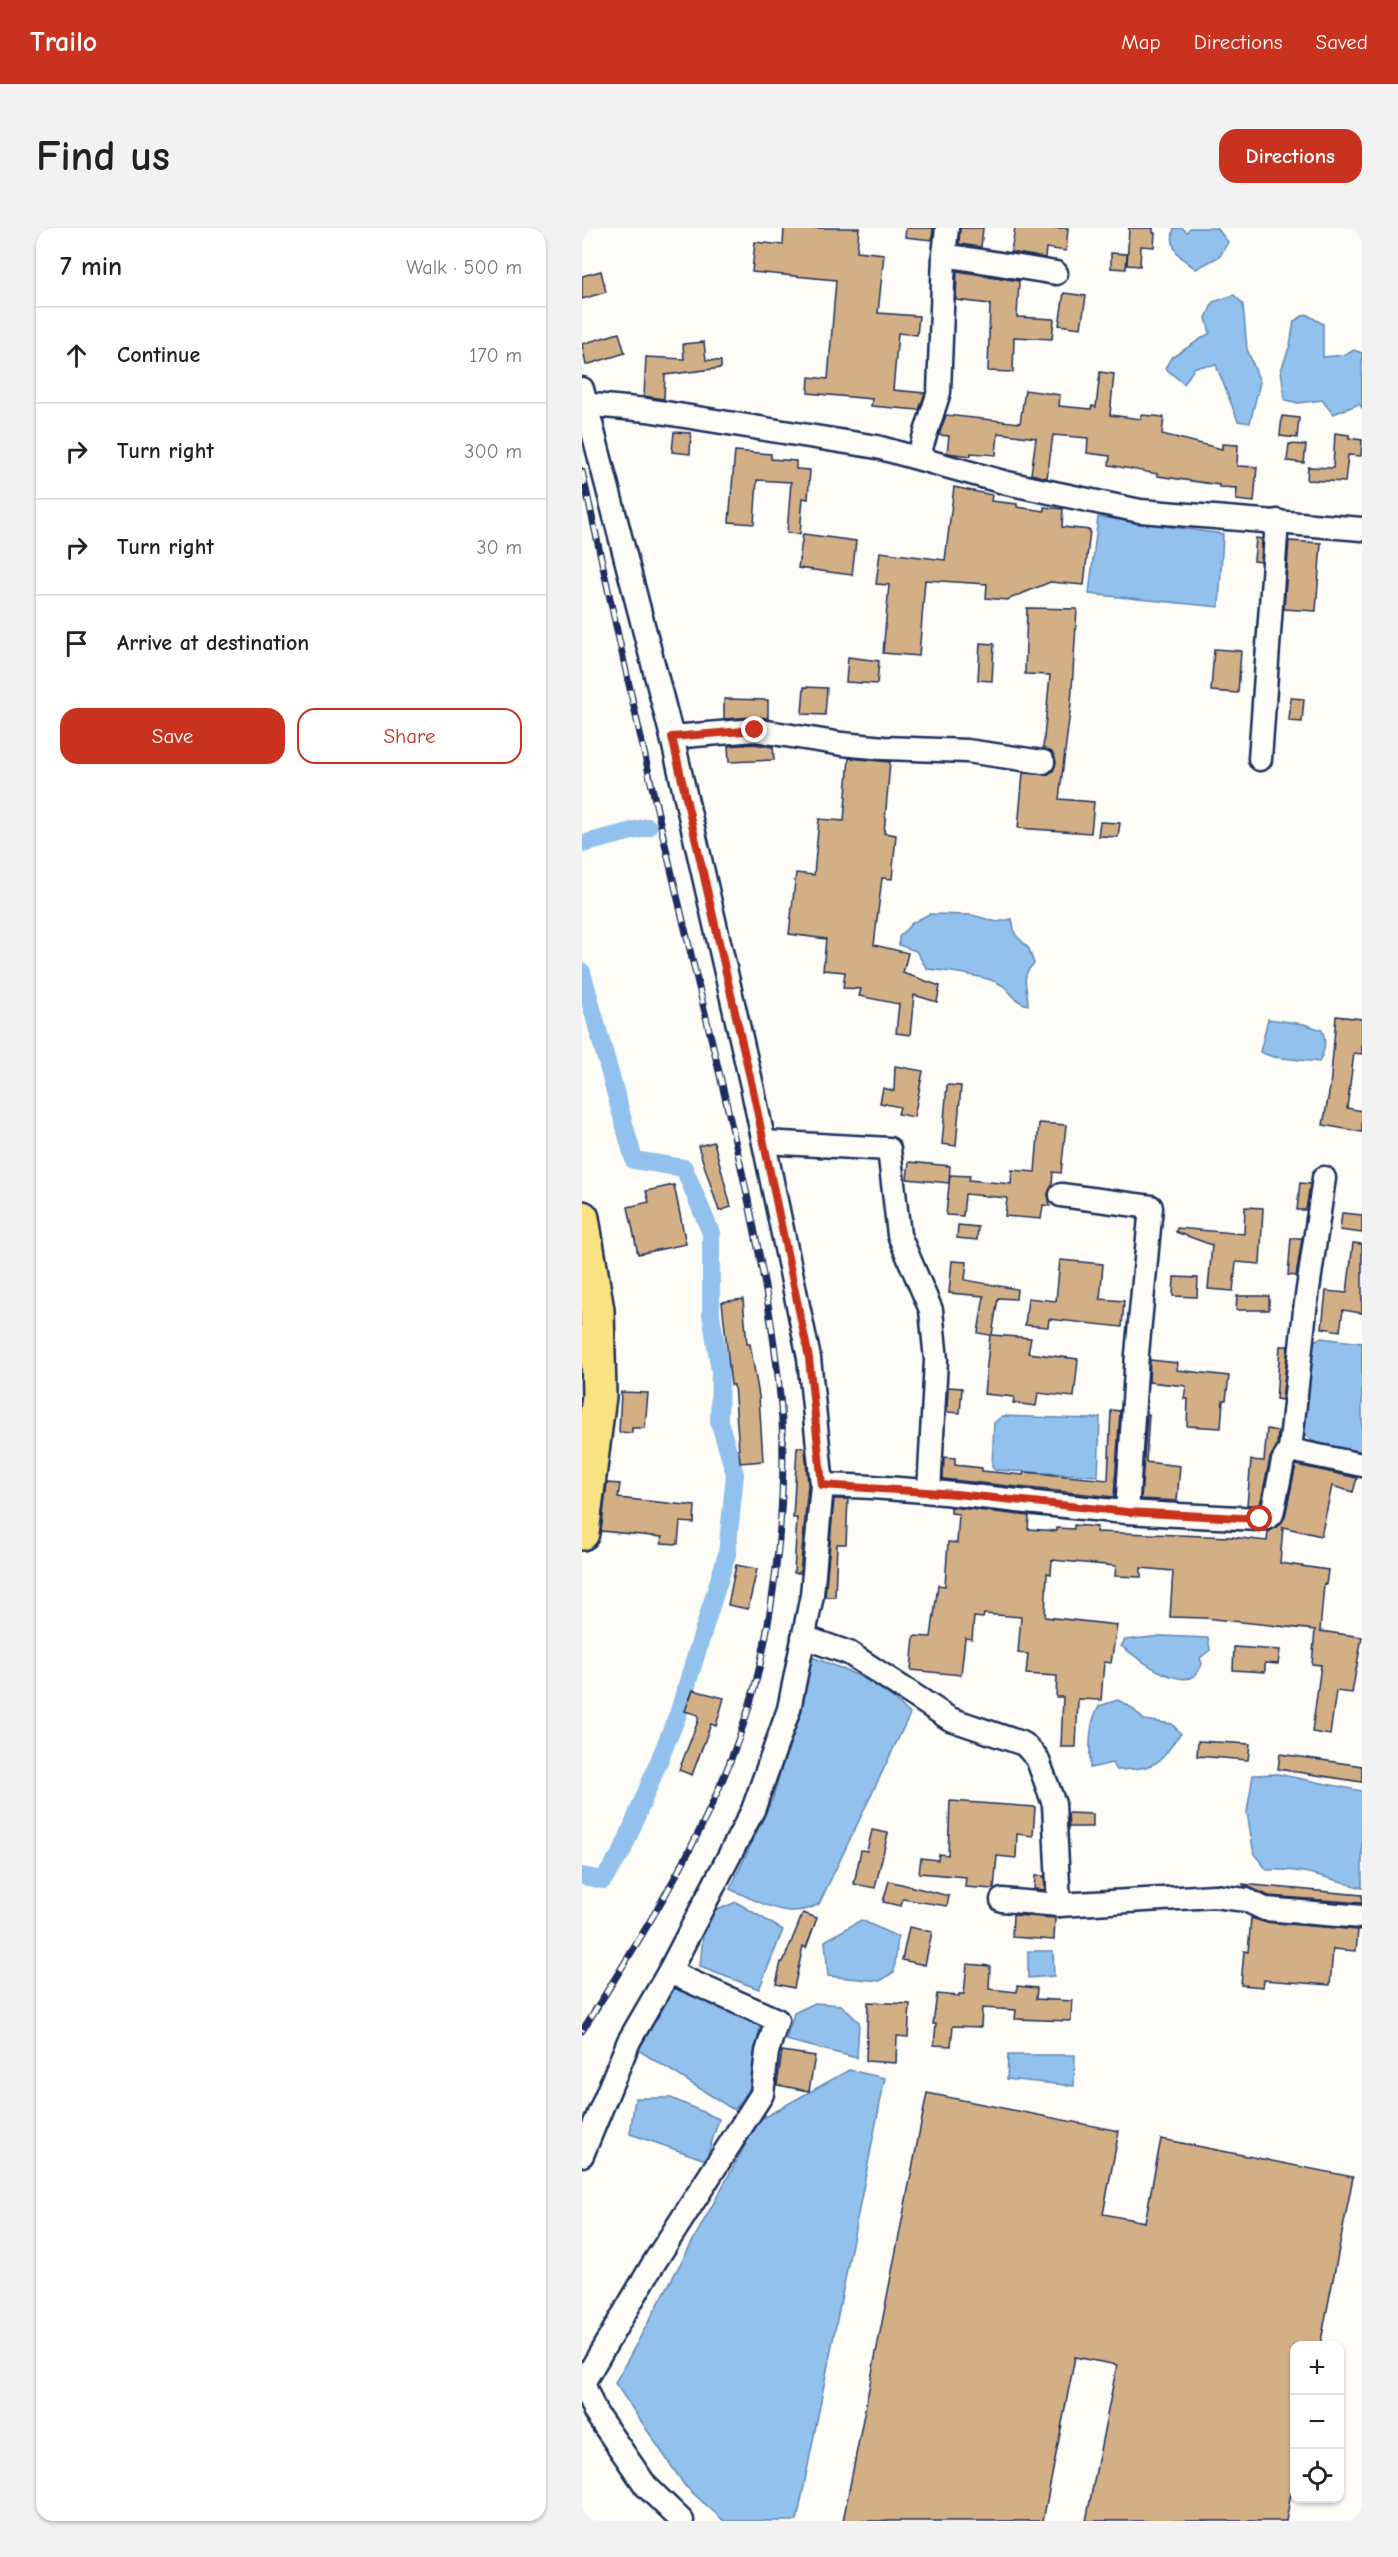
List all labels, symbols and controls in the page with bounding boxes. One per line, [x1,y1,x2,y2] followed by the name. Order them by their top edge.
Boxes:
[30,26,97,58] text: Trailo
[1121,30,1161,54] text: Map
[1194,30,1283,54] text: Directions
[1316,30,1368,54] text: Saved
[1219,129,1362,183] button: Directions
[36,132,170,181] text: Find us
[60,252,122,282] text: 7 min
[406,256,522,279] text: Walk · 500 m
[60,339,93,372] icon: ahead
[117,342,200,368] text: Continue
[469,344,522,367] text: 170 m
[60,435,93,468] icon: right
[117,438,214,464] text: Turn right
[464,440,522,463] text: 300 m
[60,531,93,564] icon: right
[117,534,214,560] text: Turn right
[476,536,522,559] text: 30 m
[60,627,93,660] icon: arrive
[117,630,309,656] text: Arrive at destination
[60,708,285,764] button: Save
[297,708,522,764] button: Share
[741,716,767,742] route end
[1246,1505,1272,1531] route start
[1290,2341,1344,2503] map controls
[1290,2341,1344,2395] button: +
[1290,2395,1344,2449] button: −
[1290,2449,1344,2503] button: locate

